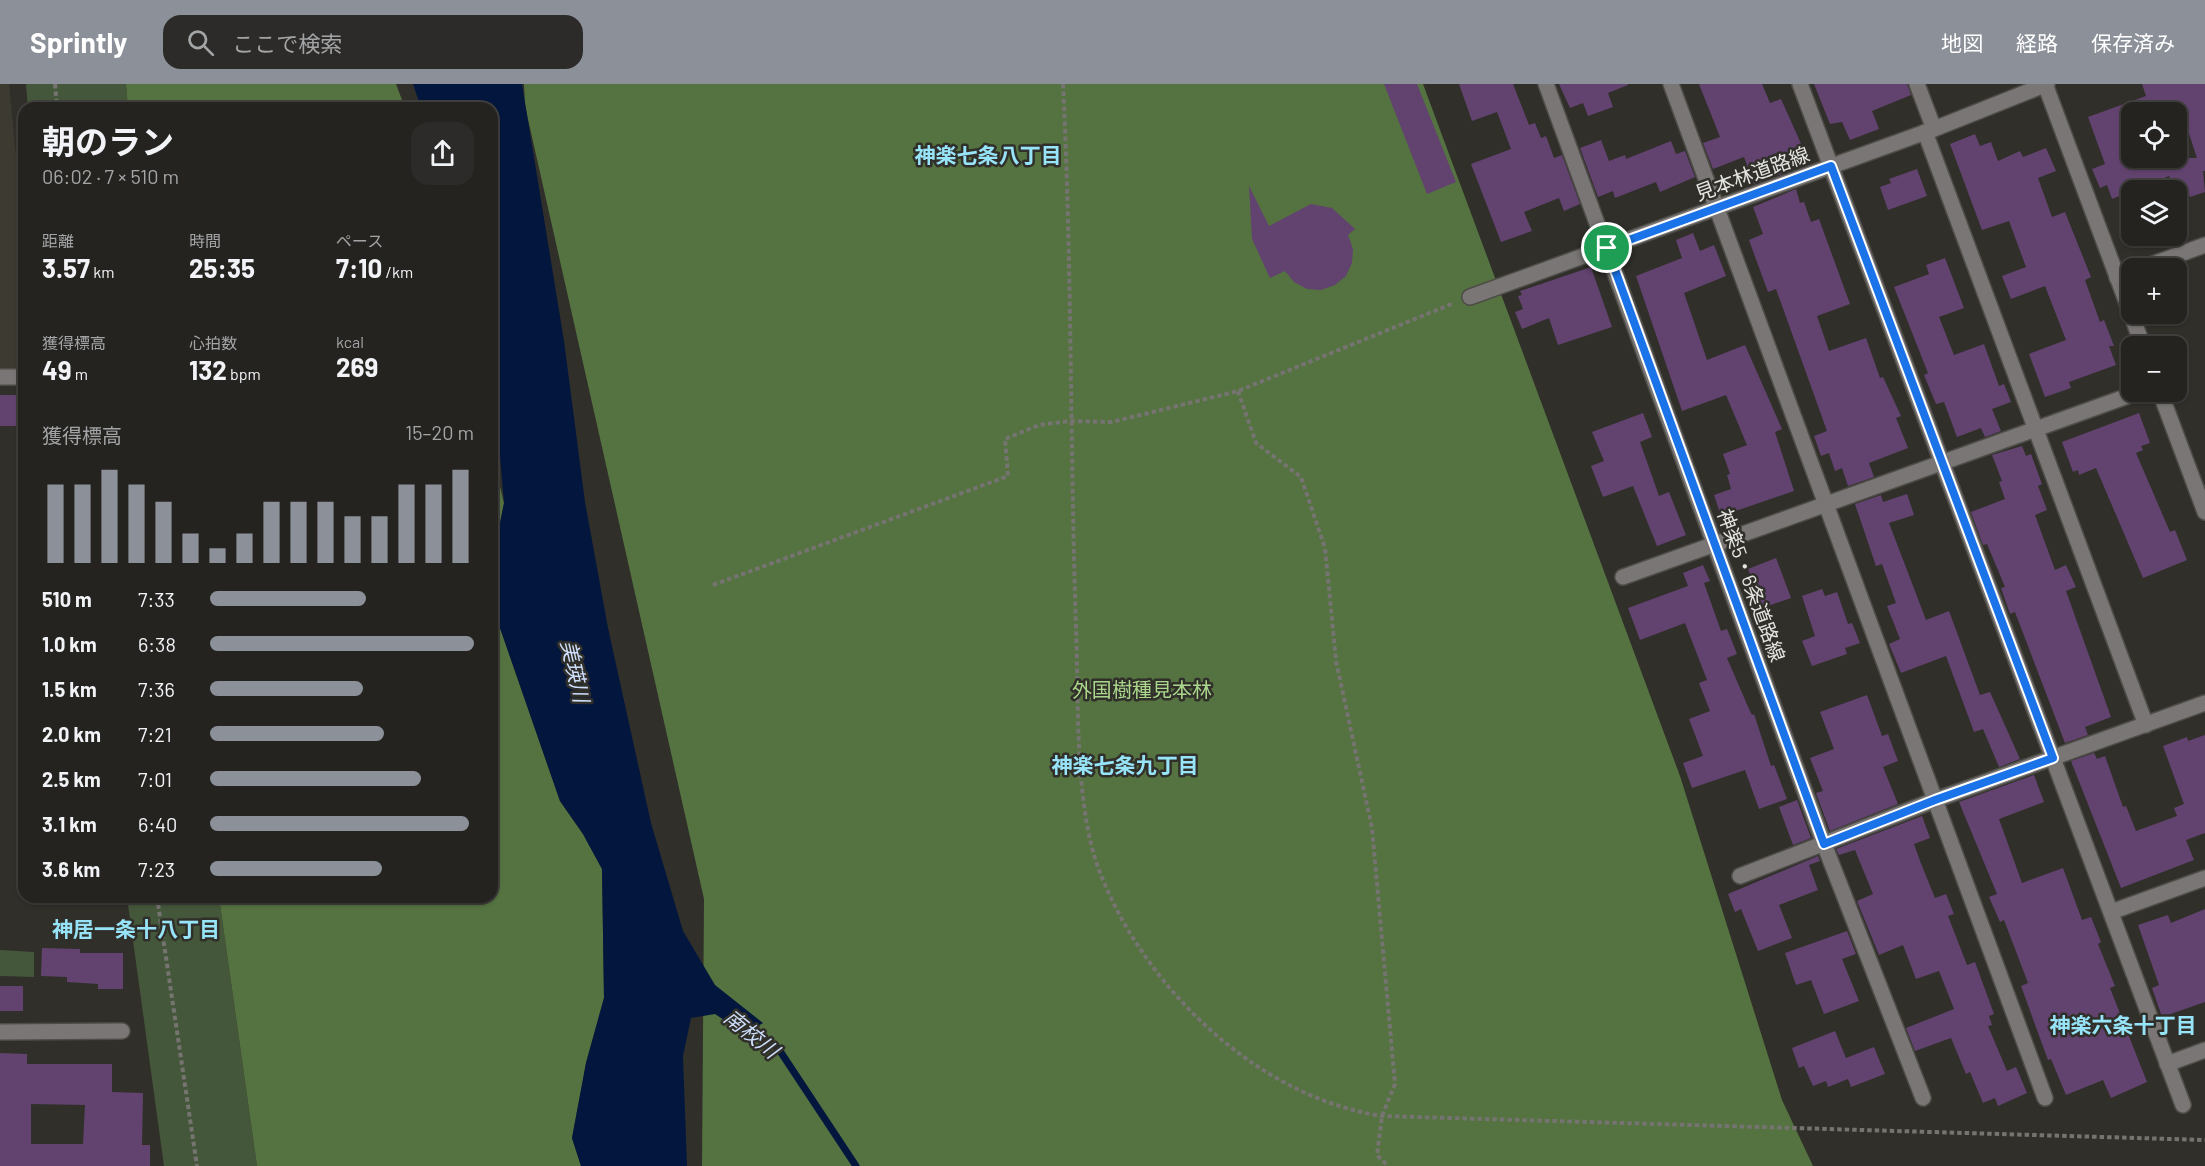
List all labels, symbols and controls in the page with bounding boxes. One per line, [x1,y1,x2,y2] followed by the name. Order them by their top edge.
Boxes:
[163,15,583,69] search box
[30,25,127,59] text: Sprintly
[184,26,217,59] icon: search
[232,30,342,56] text: ここで検索
[1941,30,1983,55] text: 地図
[2016,30,2058,55] text: 経路
[2091,30,2175,55] text: 保存済み
[2121,102,2187,402] map controls
[2121,102,2187,168] button: locate
[42,121,174,161] text: 朝のラン
[411,122,474,185] button: share
[1692,141,1812,205] street label: 見本林道路線
[915,142,1062,167] district label: 神楽七条八丁目
[42,164,179,188] text: 06:02 · 7 × 510 m
[2121,180,2187,246] button: layers
[1581,222,1632,273] pin
[42,231,74,250] text: 距離
[189,231,221,250] text: 時間
[336,231,383,250] text: ペース
[1590,231,1623,264] icon: arrive
[42,252,90,283] text: 3.57
[189,252,255,283] text: 25:35
[336,252,382,283] text: 7:10
[2121,258,2187,324] button: +
[90,262,114,281] text: km
[382,262,413,281] text: /km
[336,332,364,351] text: kcal
[42,333,106,352] text: 獲得標高
[189,333,237,352] text: 心拍数
[2121,336,2187,402] button: −
[336,351,378,382] text: 269
[42,354,72,385] text: 49
[189,354,227,385] text: 132
[72,364,88,383] text: m
[227,364,261,383] text: bpm
[405,420,474,444] text: 15–20 m
[42,423,122,447] text: 獲得標高
[1713,505,1791,665] street label: 神楽5・6条道路線
[42,587,92,611] text: 510 m
[138,587,175,611] text: 7:33
[42,632,97,656] text: 1.0 km
[138,632,176,656] text: 6:38
[557,637,596,706] water label: 美瑛川
[42,677,97,701] text: 1.5 km
[138,677,175,701] text: 7:36
[1072,677,1212,701] park label: 外国樹種見本林
[42,722,101,746] text: 2.0 km
[138,722,172,746] text: 7:21
[1052,752,1199,777] district label: 神楽七条九丁目
[42,767,101,791] text: 2.5 km
[138,767,172,791] text: 7:01
[42,812,97,836] text: 3.1 km
[138,812,177,836] text: 6:40
[42,857,100,881] text: 3.6 km
[138,857,175,881] text: 7:23
[52,916,220,941] district label: 神居一条十八丁目
[720,1003,786,1064] water label: 南校川
[2050,1012,2197,1037] district label: 神楽六条十丁目

